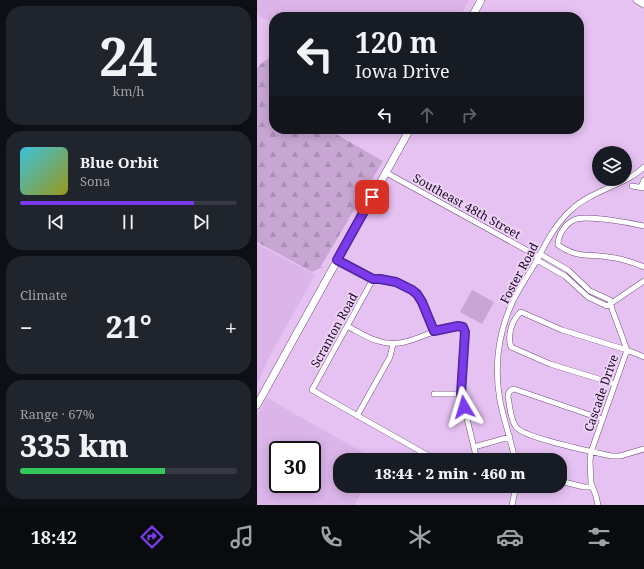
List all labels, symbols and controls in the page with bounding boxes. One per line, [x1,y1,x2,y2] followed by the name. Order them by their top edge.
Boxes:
[99,20,158,91] text: 24
[355,23,437,61] text: 120 m
[289,28,341,80] icon: left
[355,59,450,83] text: Iowa Drive
[113,82,144,100] text: km/h
[374,104,396,126] icon: left
[416,104,438,126] icon: ahead
[458,104,480,126] icon: right
[592,146,632,186] map controls
[592,146,632,186] button: layers
[80,152,159,172] text: Blue Orbit
[410,169,524,243] street label: Southeast 48th Street
[80,172,110,190] text: Sona
[355,180,389,214] pin
[361,186,383,208] icon: arrive
[45,211,67,233] icon: previous
[117,211,139,233] icon: pause
[190,211,212,233] icon: next
[496,239,543,307] street label: Foster Road
[20,286,67,304] text: Climate
[306,289,362,371] street label: Scranton Road
[106,306,152,347] text: 21°
[20,312,33,342] text: −
[225,312,237,342] text: +
[580,352,622,434] street label: Cascade Drive
[443,386,485,428] position arrow
[20,405,94,423] text: Range · 67%
[20,425,129,466] text: 335 km
[269,441,321,493] speed limit sign: 30
[374,463,526,483] text: 18:44 · 2 min · 460 m
[138,523,166,551] icon: directions
[228,523,256,551] icon: music
[317,523,345,551] icon: phone
[406,523,434,551] icon: climate
[496,523,524,551] icon: car
[585,523,613,551] icon: filters
[31,525,77,549] text: 18:42

